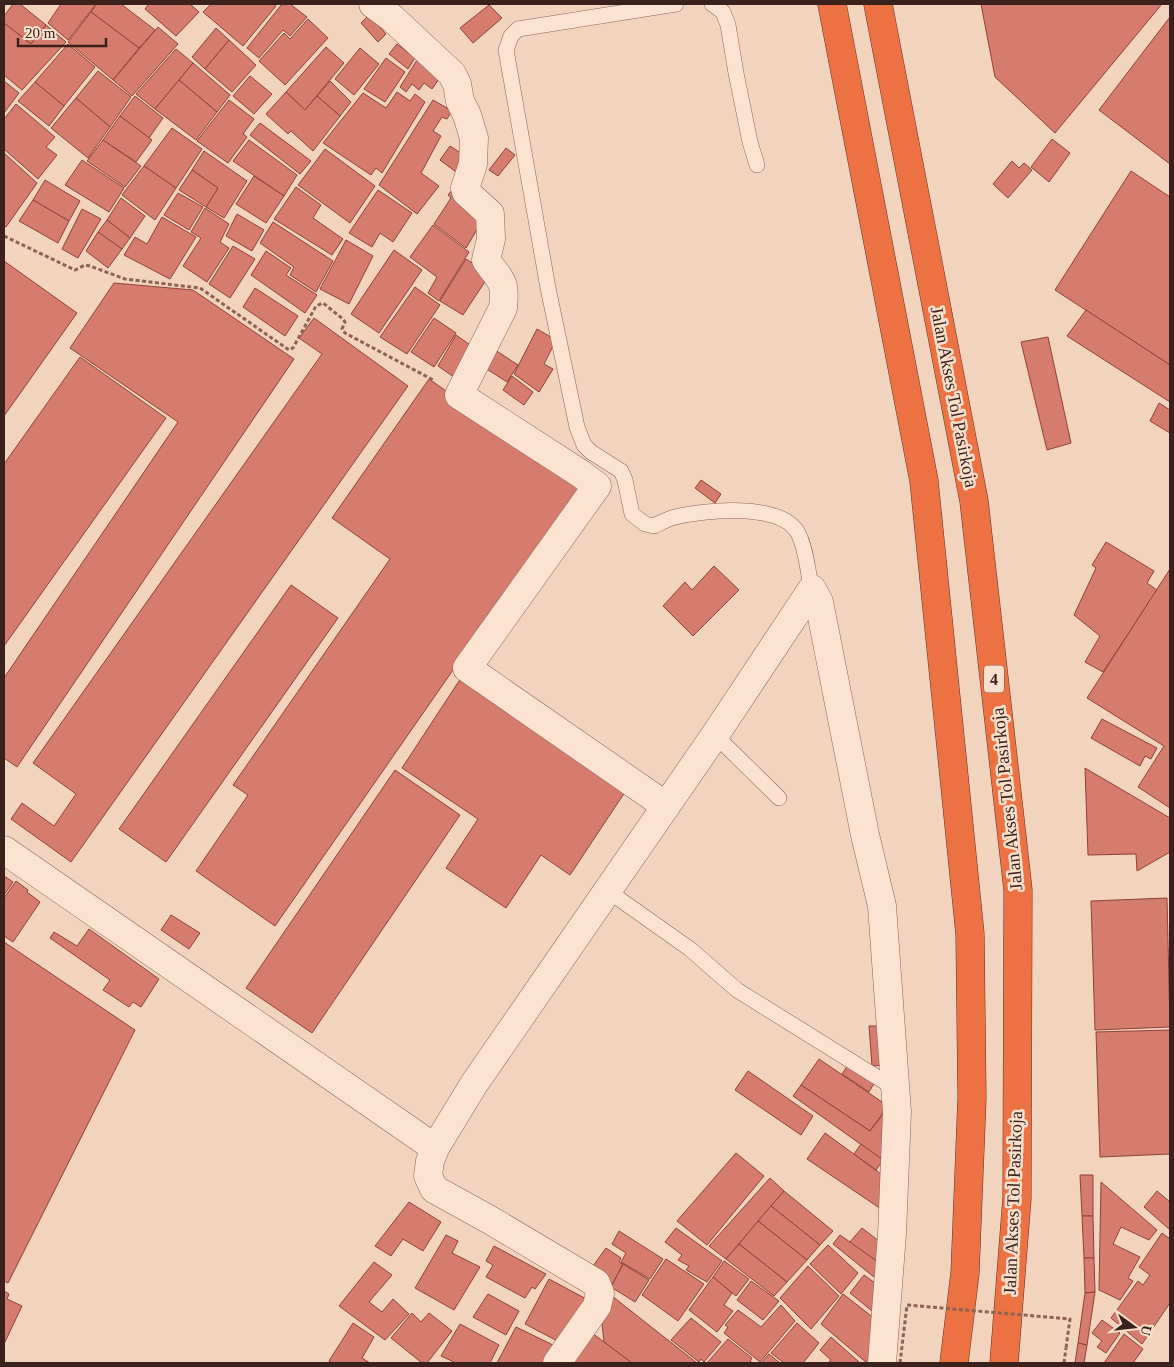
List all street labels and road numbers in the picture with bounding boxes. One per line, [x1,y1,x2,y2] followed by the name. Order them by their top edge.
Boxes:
[927,305,981,489] street label: Jalan Akses Tol Pasirkoja
[984,666,1004,692] road number: 4
[987,707,1027,891] street label: Jalan Akses Tol Pasirkoja
[1000,1111,1026,1295] street label: Jalan Akses Tol Pasirkoja

